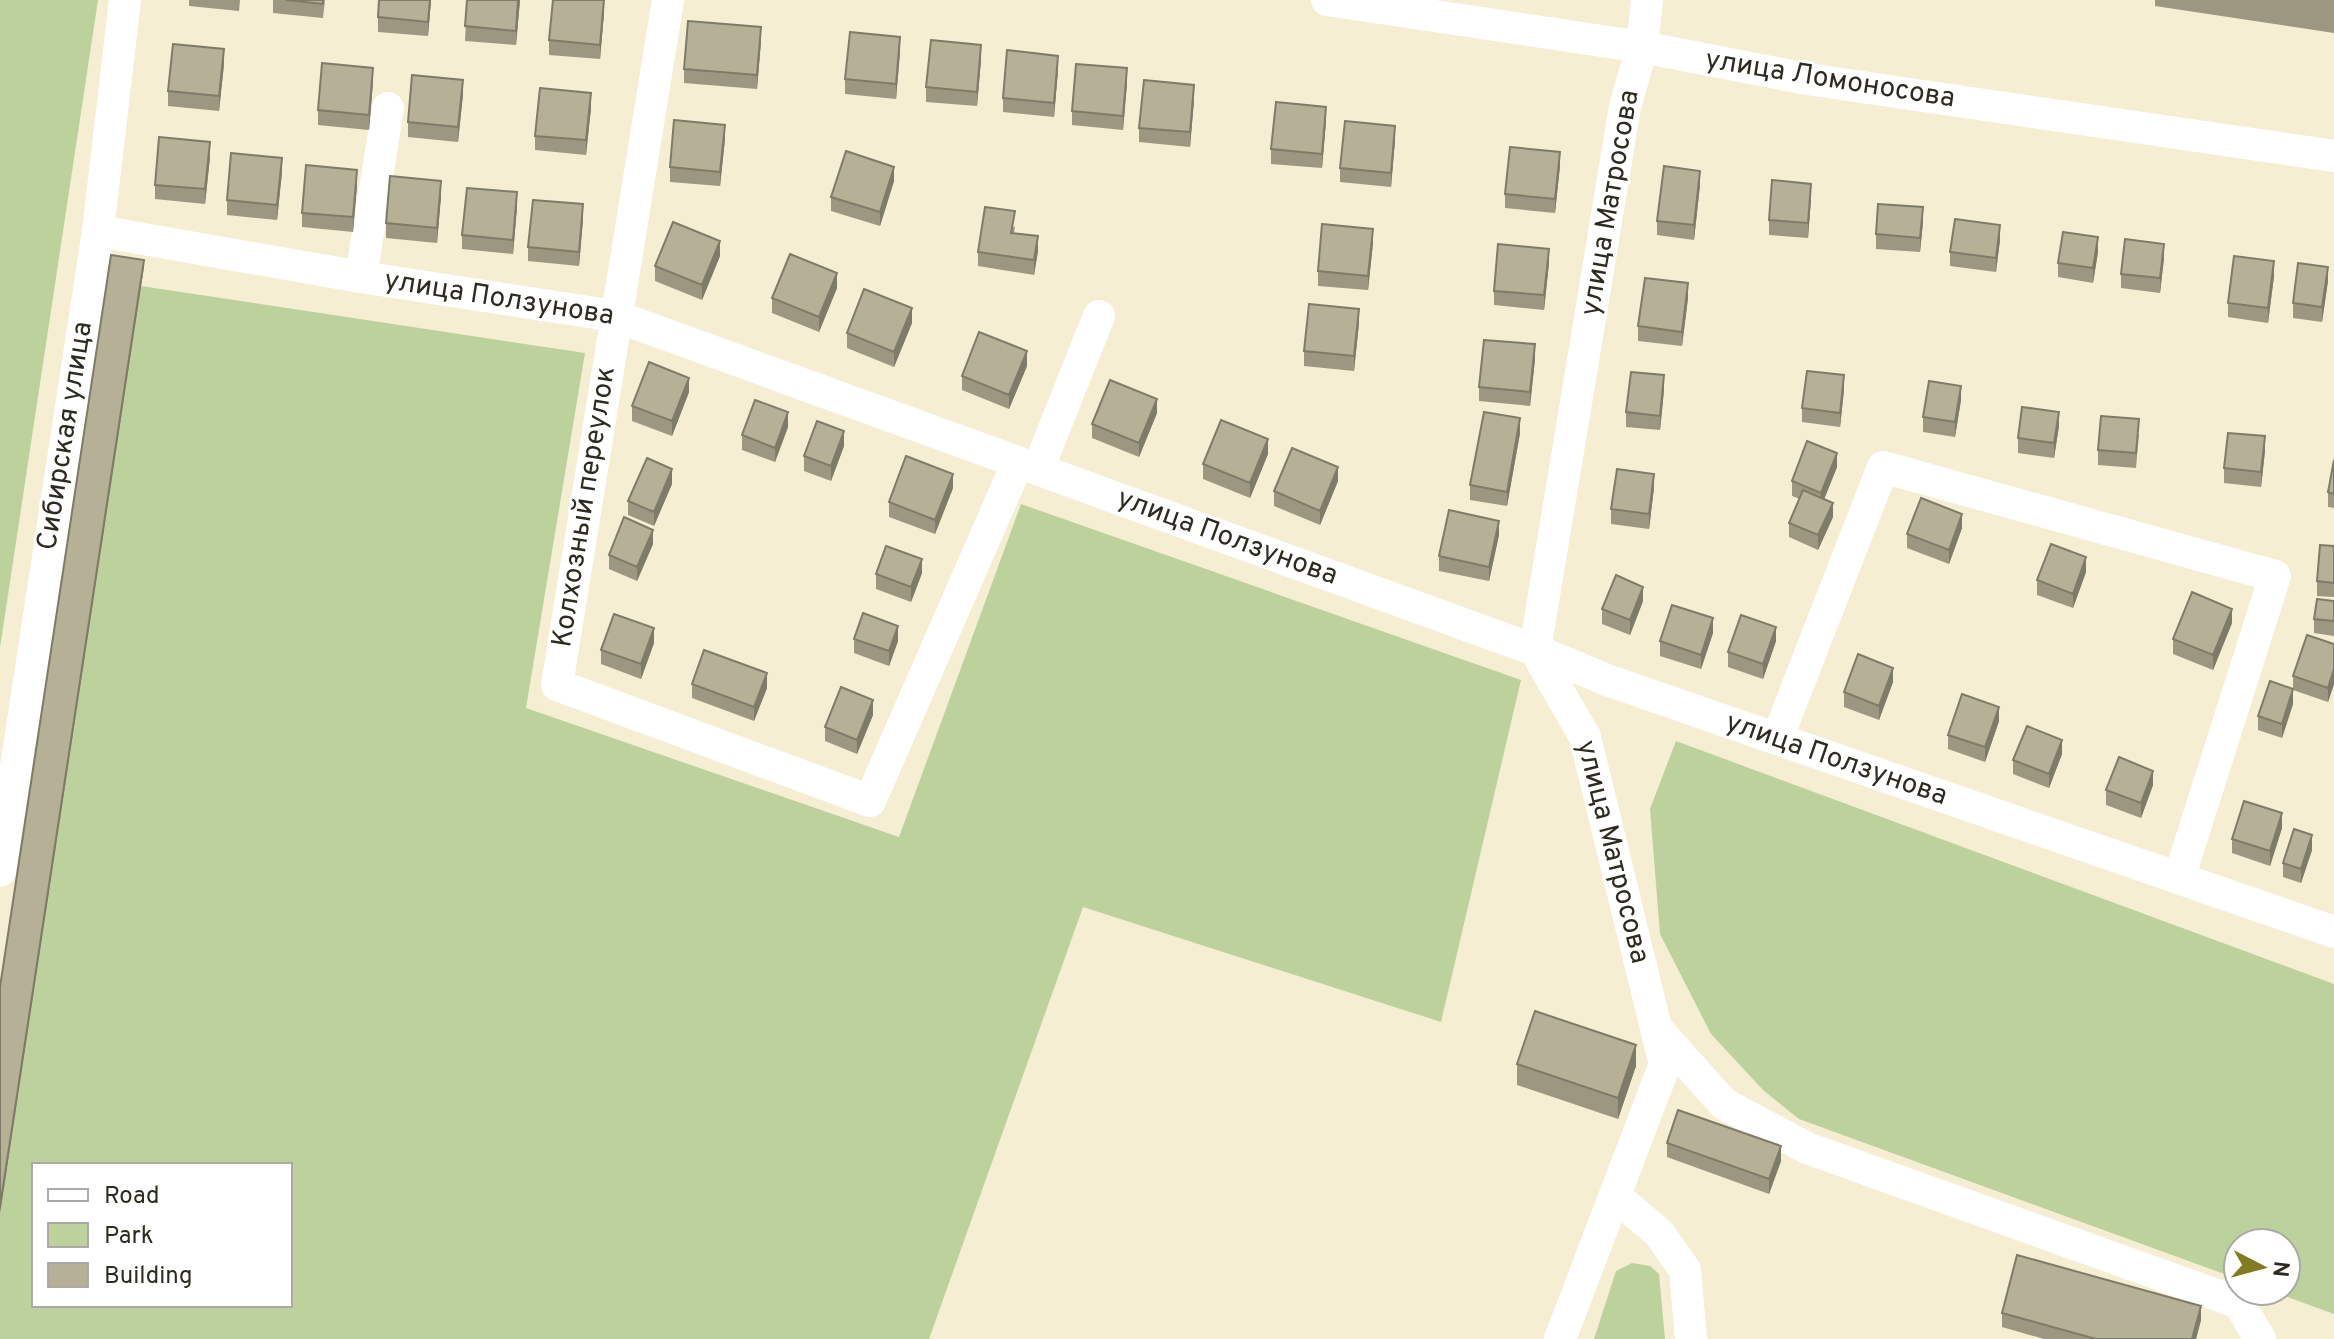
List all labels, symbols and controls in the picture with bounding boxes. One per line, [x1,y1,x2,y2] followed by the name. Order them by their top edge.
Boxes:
[1702,42,1958,118] street label: улица Ломоносова
[1573,87,1649,319] street label: улица Матросова
[381,263,617,335] street label: улица Ползунова
[30,319,102,553] street label: Сибирская улица
[545,364,625,650] street label: Колхозный переулок
[1112,481,1342,595] street label: улица Ползунова
[1720,705,1952,815] street label: улица Ползунова
[1567,737,1657,967] street label: улица Матросова
[32,1163,292,1307] legend
[104,1182,160,1212] text: Road
[104,1222,154,1252] text: Park
[2222,1227,2302,1307] north arrow
[2265,1260,2294,1278] text: N
[104,1262,193,1292] text: Building

